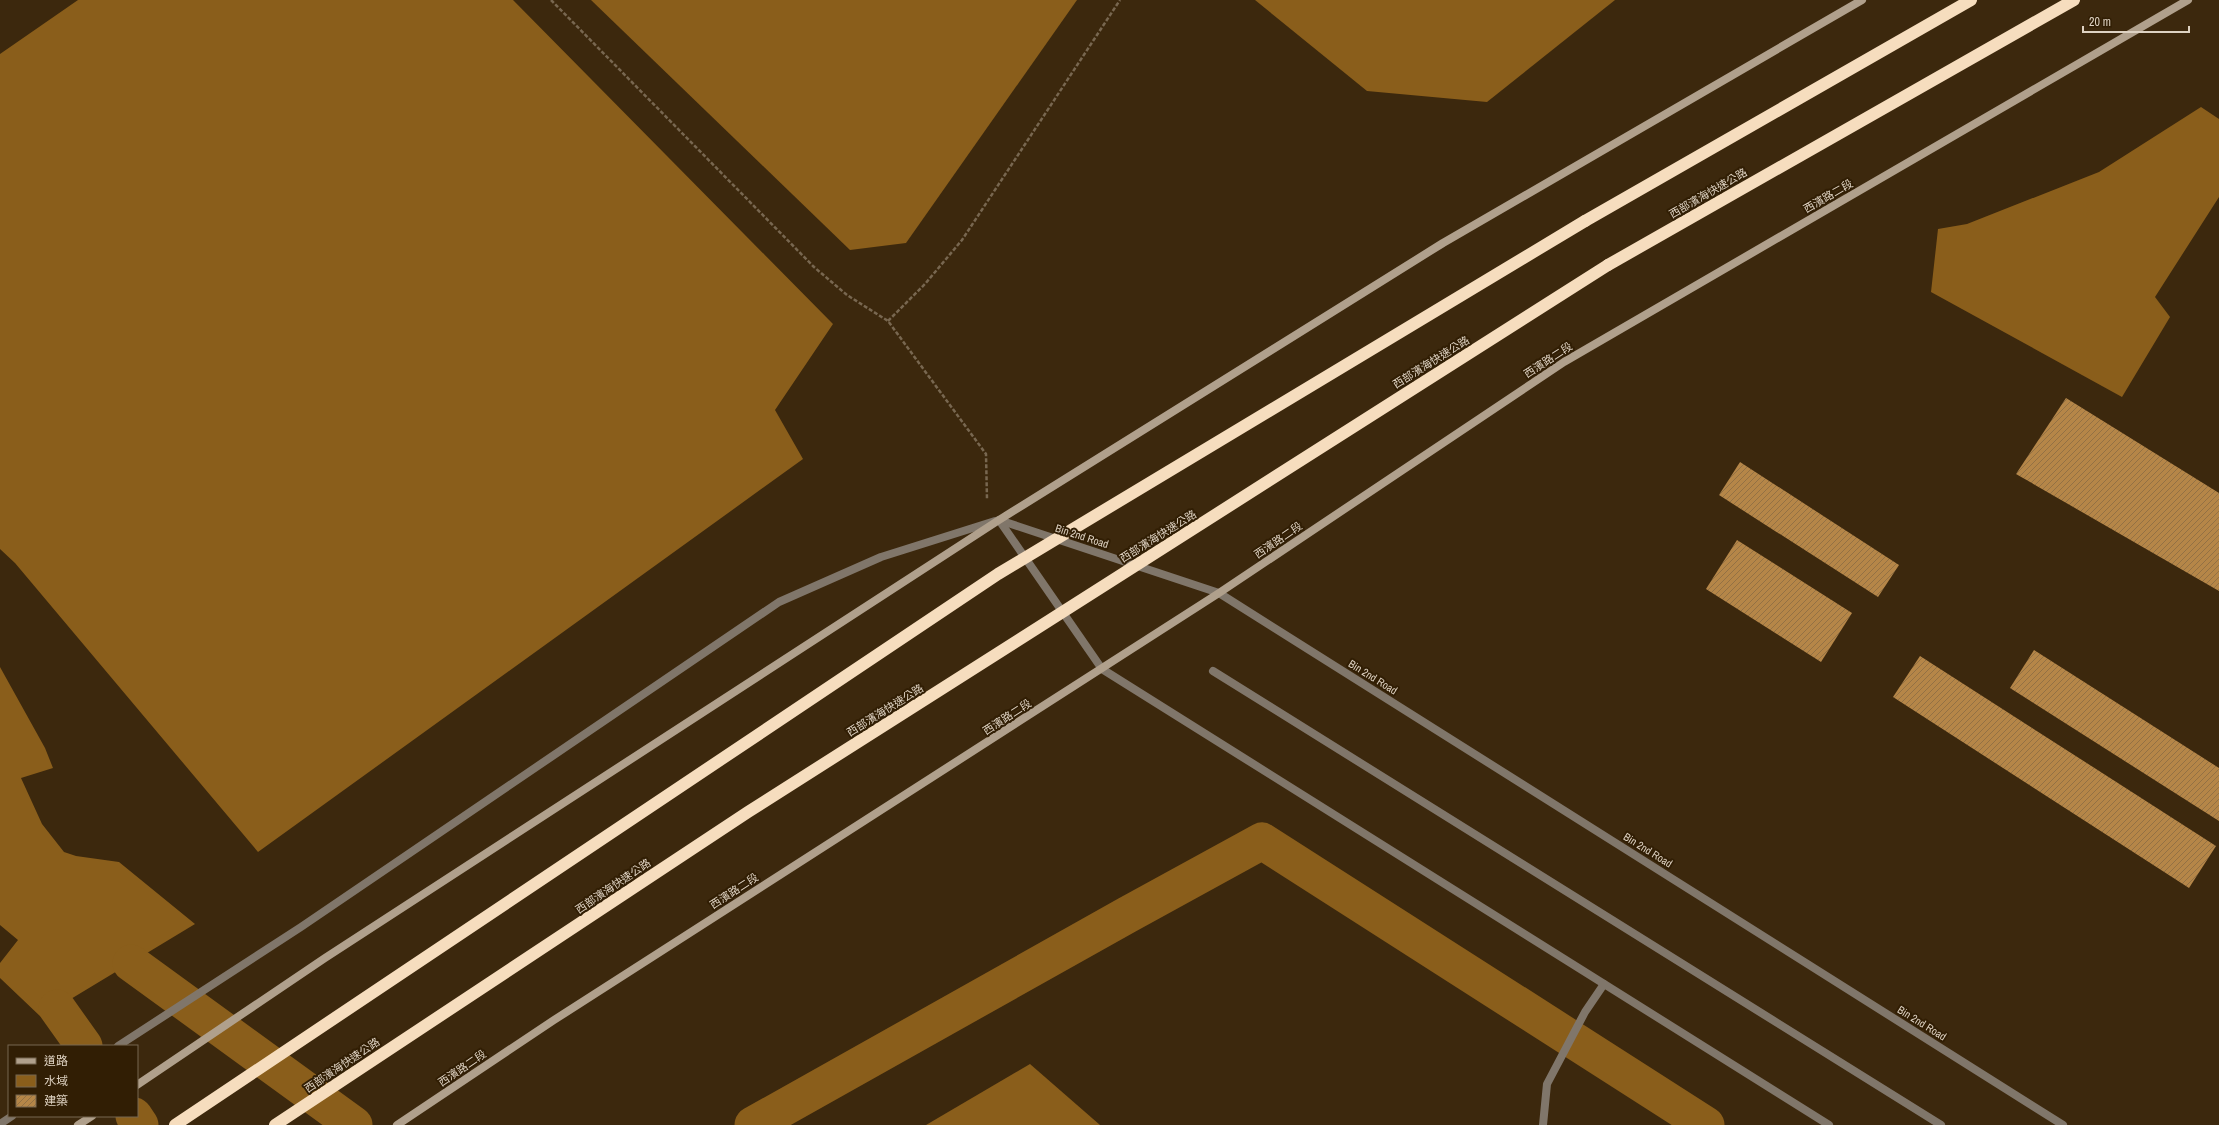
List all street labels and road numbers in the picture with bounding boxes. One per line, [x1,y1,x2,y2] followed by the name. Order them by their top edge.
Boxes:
[1666,165,1750,221] street label: 西部濱海快速公路
[1801,176,1855,216] street label: 西濱路二段
[1390,333,1472,391] street label: 西部濱海快速公路
[1521,339,1575,381] street label: 西濱路二段
[1117,507,1199,565] street label: 西部濱海快速公路
[1251,519,1305,561] street label: 西濱路二段
[1054,521,1110,551] street label: Bin 2nd Road
[1346,656,1400,698] street label: Bin 2nd Road
[844,681,926,739] street label: 西部濱海快速公路
[980,696,1034,738] street label: 西濱路二段
[1621,829,1675,871] street label: Bin 2nd Road
[573,856,653,916] street label: 西部濱海快速公路
[707,870,761,912] street label: 西濱路二段
[1895,1002,1949,1044] street label: Bin 2nd Road
[302,1035,382,1095] street label: 西部濱海快速公路
[435,1047,489,1089] street label: 西濱路二段

